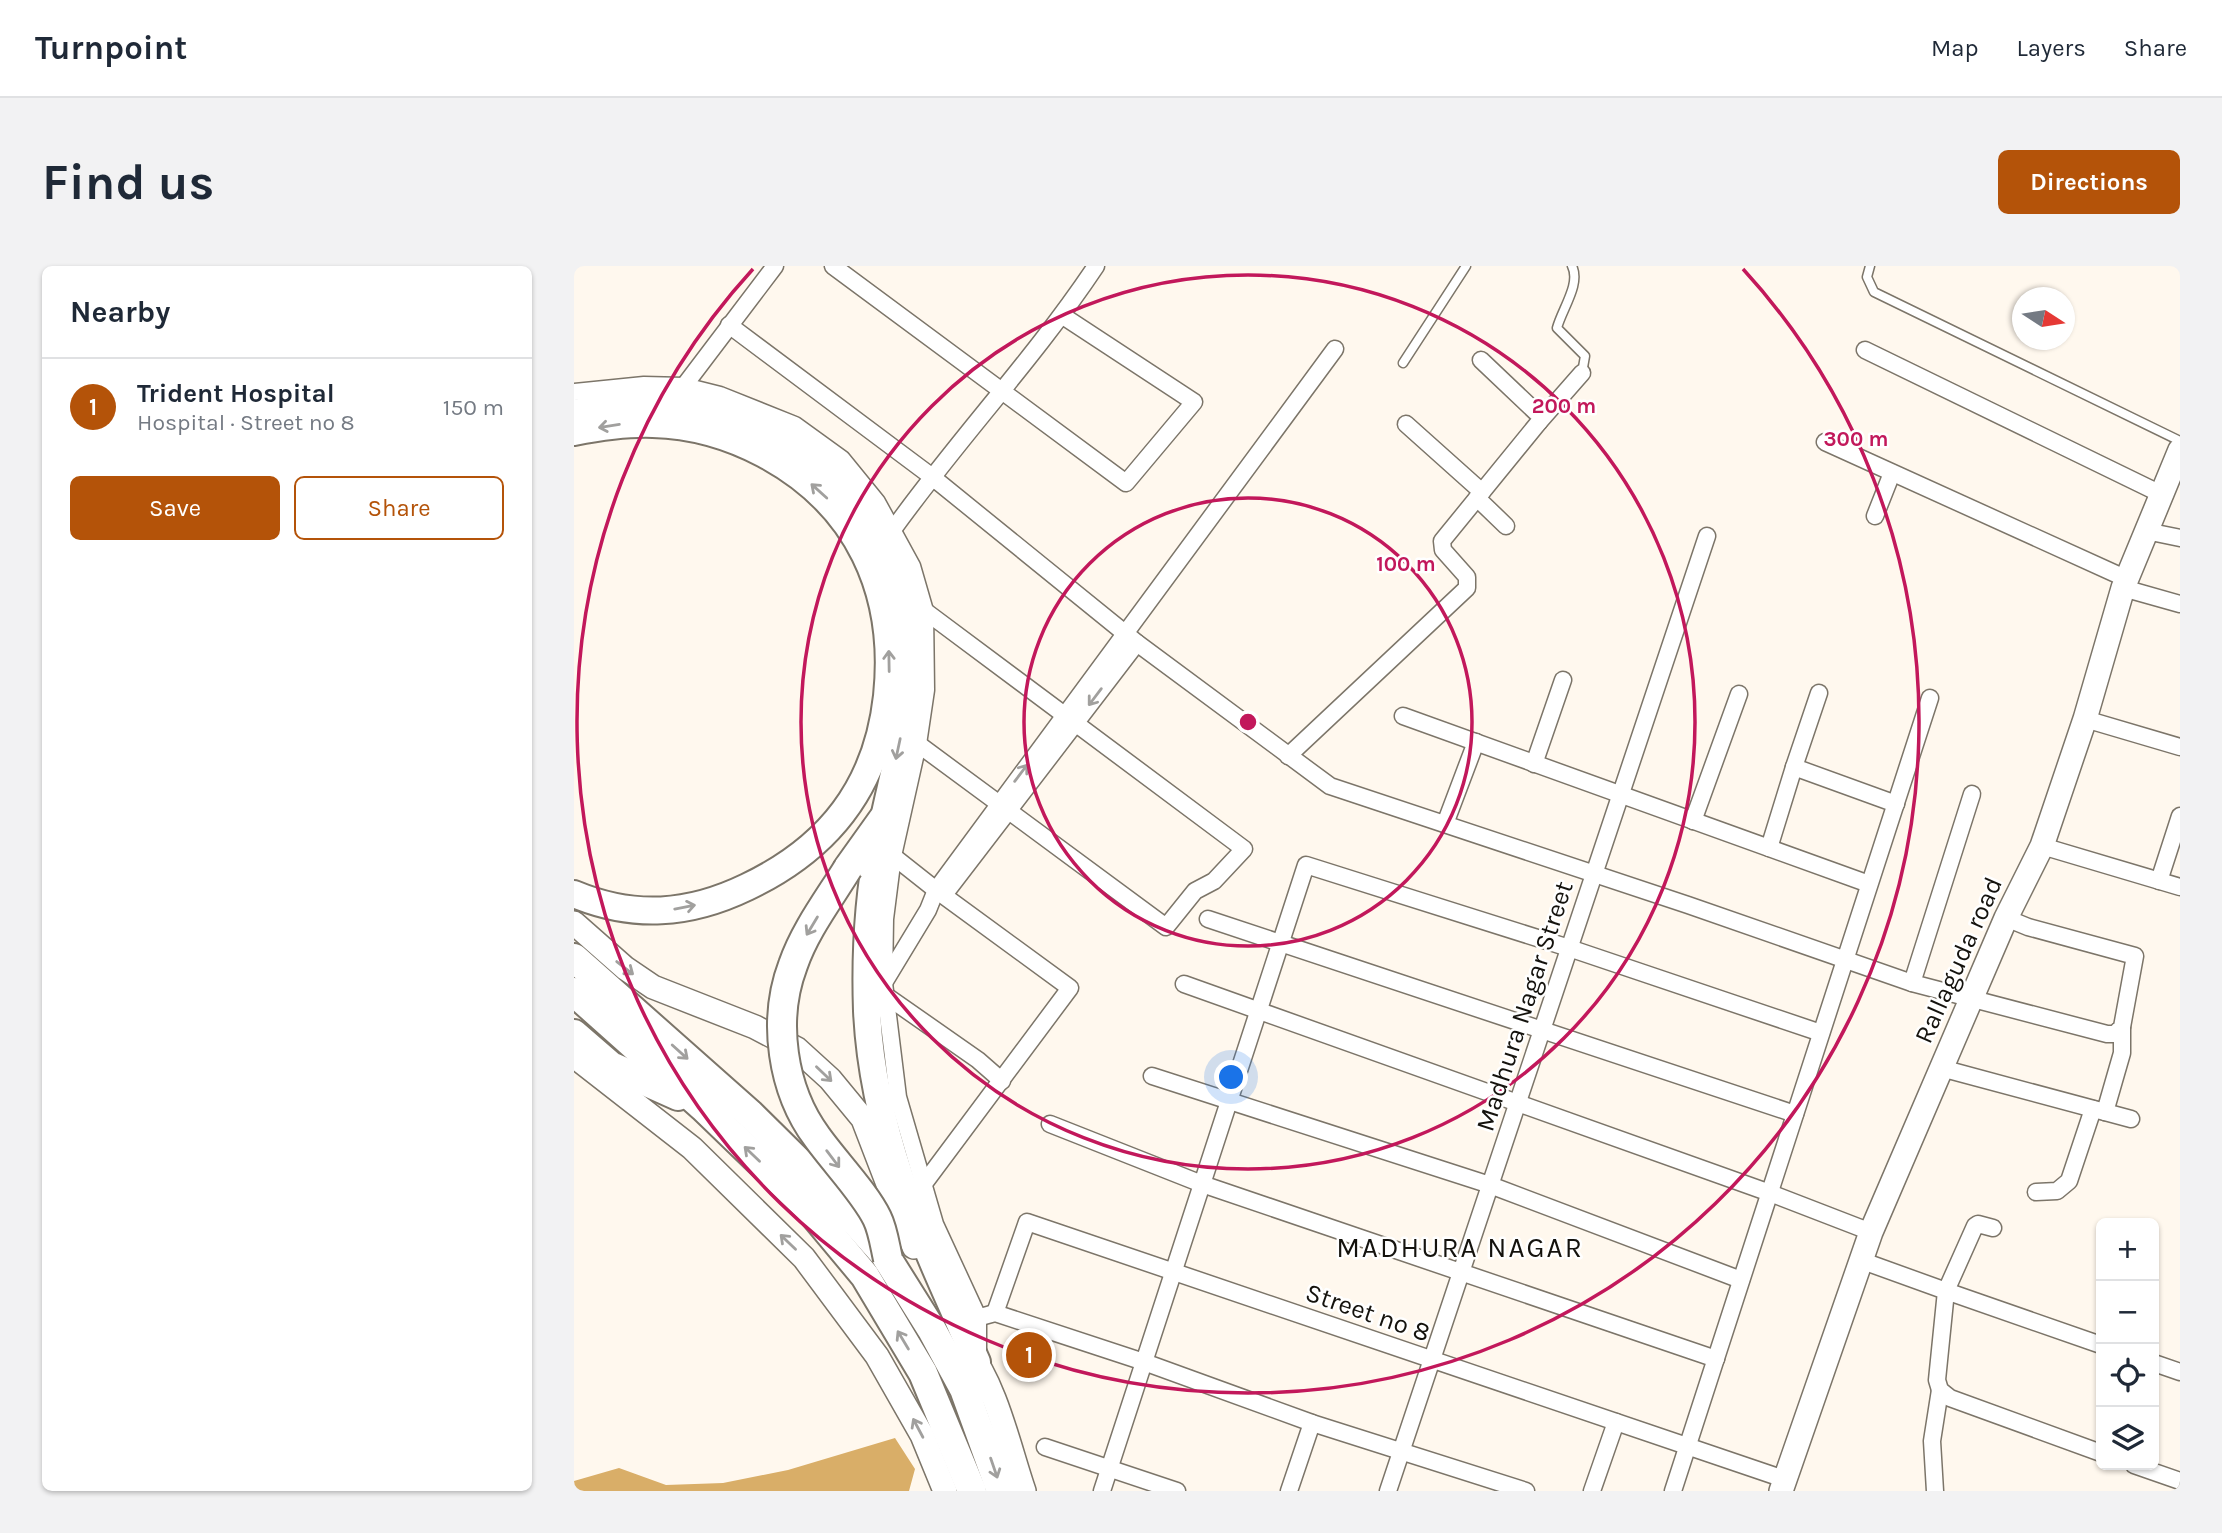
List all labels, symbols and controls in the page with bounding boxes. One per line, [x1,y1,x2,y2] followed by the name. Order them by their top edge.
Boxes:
[35,29,187,67] text: Turnpoint
[1931,34,1979,62] text: Map
[2017,34,2086,62] text: Layers
[2124,34,2187,62] text: Share
[1998,150,2180,214] button: Directions
[42,154,214,211] text: Find us
[2012,287,2075,350] north arrow
[70,294,170,330] text: Nearby
[137,378,335,409] text: Trident Hospital
[89,394,97,421] text: 1
[443,394,504,421] text: 150 m
[1532,394,1596,418] text: 200 m
[137,409,355,436] text: Hospital · Street no 8
[598,420,620,433] one-way arrow
[1824,427,1888,451] text: 300 m
[70,476,280,540] button: Save
[294,476,504,540] button: Share
[811,483,828,500] one-way arrow
[1376,552,1436,576] text: 100 m
[882,650,896,673] one-way arrow
[1088,688,1103,706] one-way arrow
[1236,710,1260,734] centre of rings
[890,738,903,760] one-way arrow
[1013,764,1028,782] one-way arrow
[1908,872,2009,1048] street label: Rallaguda road
[1469,877,1580,1135] street label: Madhura Nagar Street
[674,900,696,914] one-way arrow
[805,915,819,935] one-way arrow
[616,960,634,975] one-way arrow
[671,1044,689,1060] one-way arrow
[1214,1060,1248,1094] your location
[815,1066,832,1083] one-way arrow
[744,1145,761,1162] one-way arrow
[825,1150,840,1169] one-way arrow
[2096,1218,2159,1470] map controls
[2096,1218,2159,1281] button: +
[1336,1231,1584,1264] district label: MADHURA NAGAR
[780,1234,797,1251] one-way arrow
[1302,1277,1434,1348] street label: Street no 8
[2096,1281,2159,1344] button: −
[1006,1329,1052,1381] pin: 1
[896,1330,910,1350] one-way arrow
[2096,1344,2159,1407] button: locate
[2096,1407,2159,1470] button: layers
[911,1419,925,1439] one-way arrow
[989,1456,1001,1478] one-way arrow

